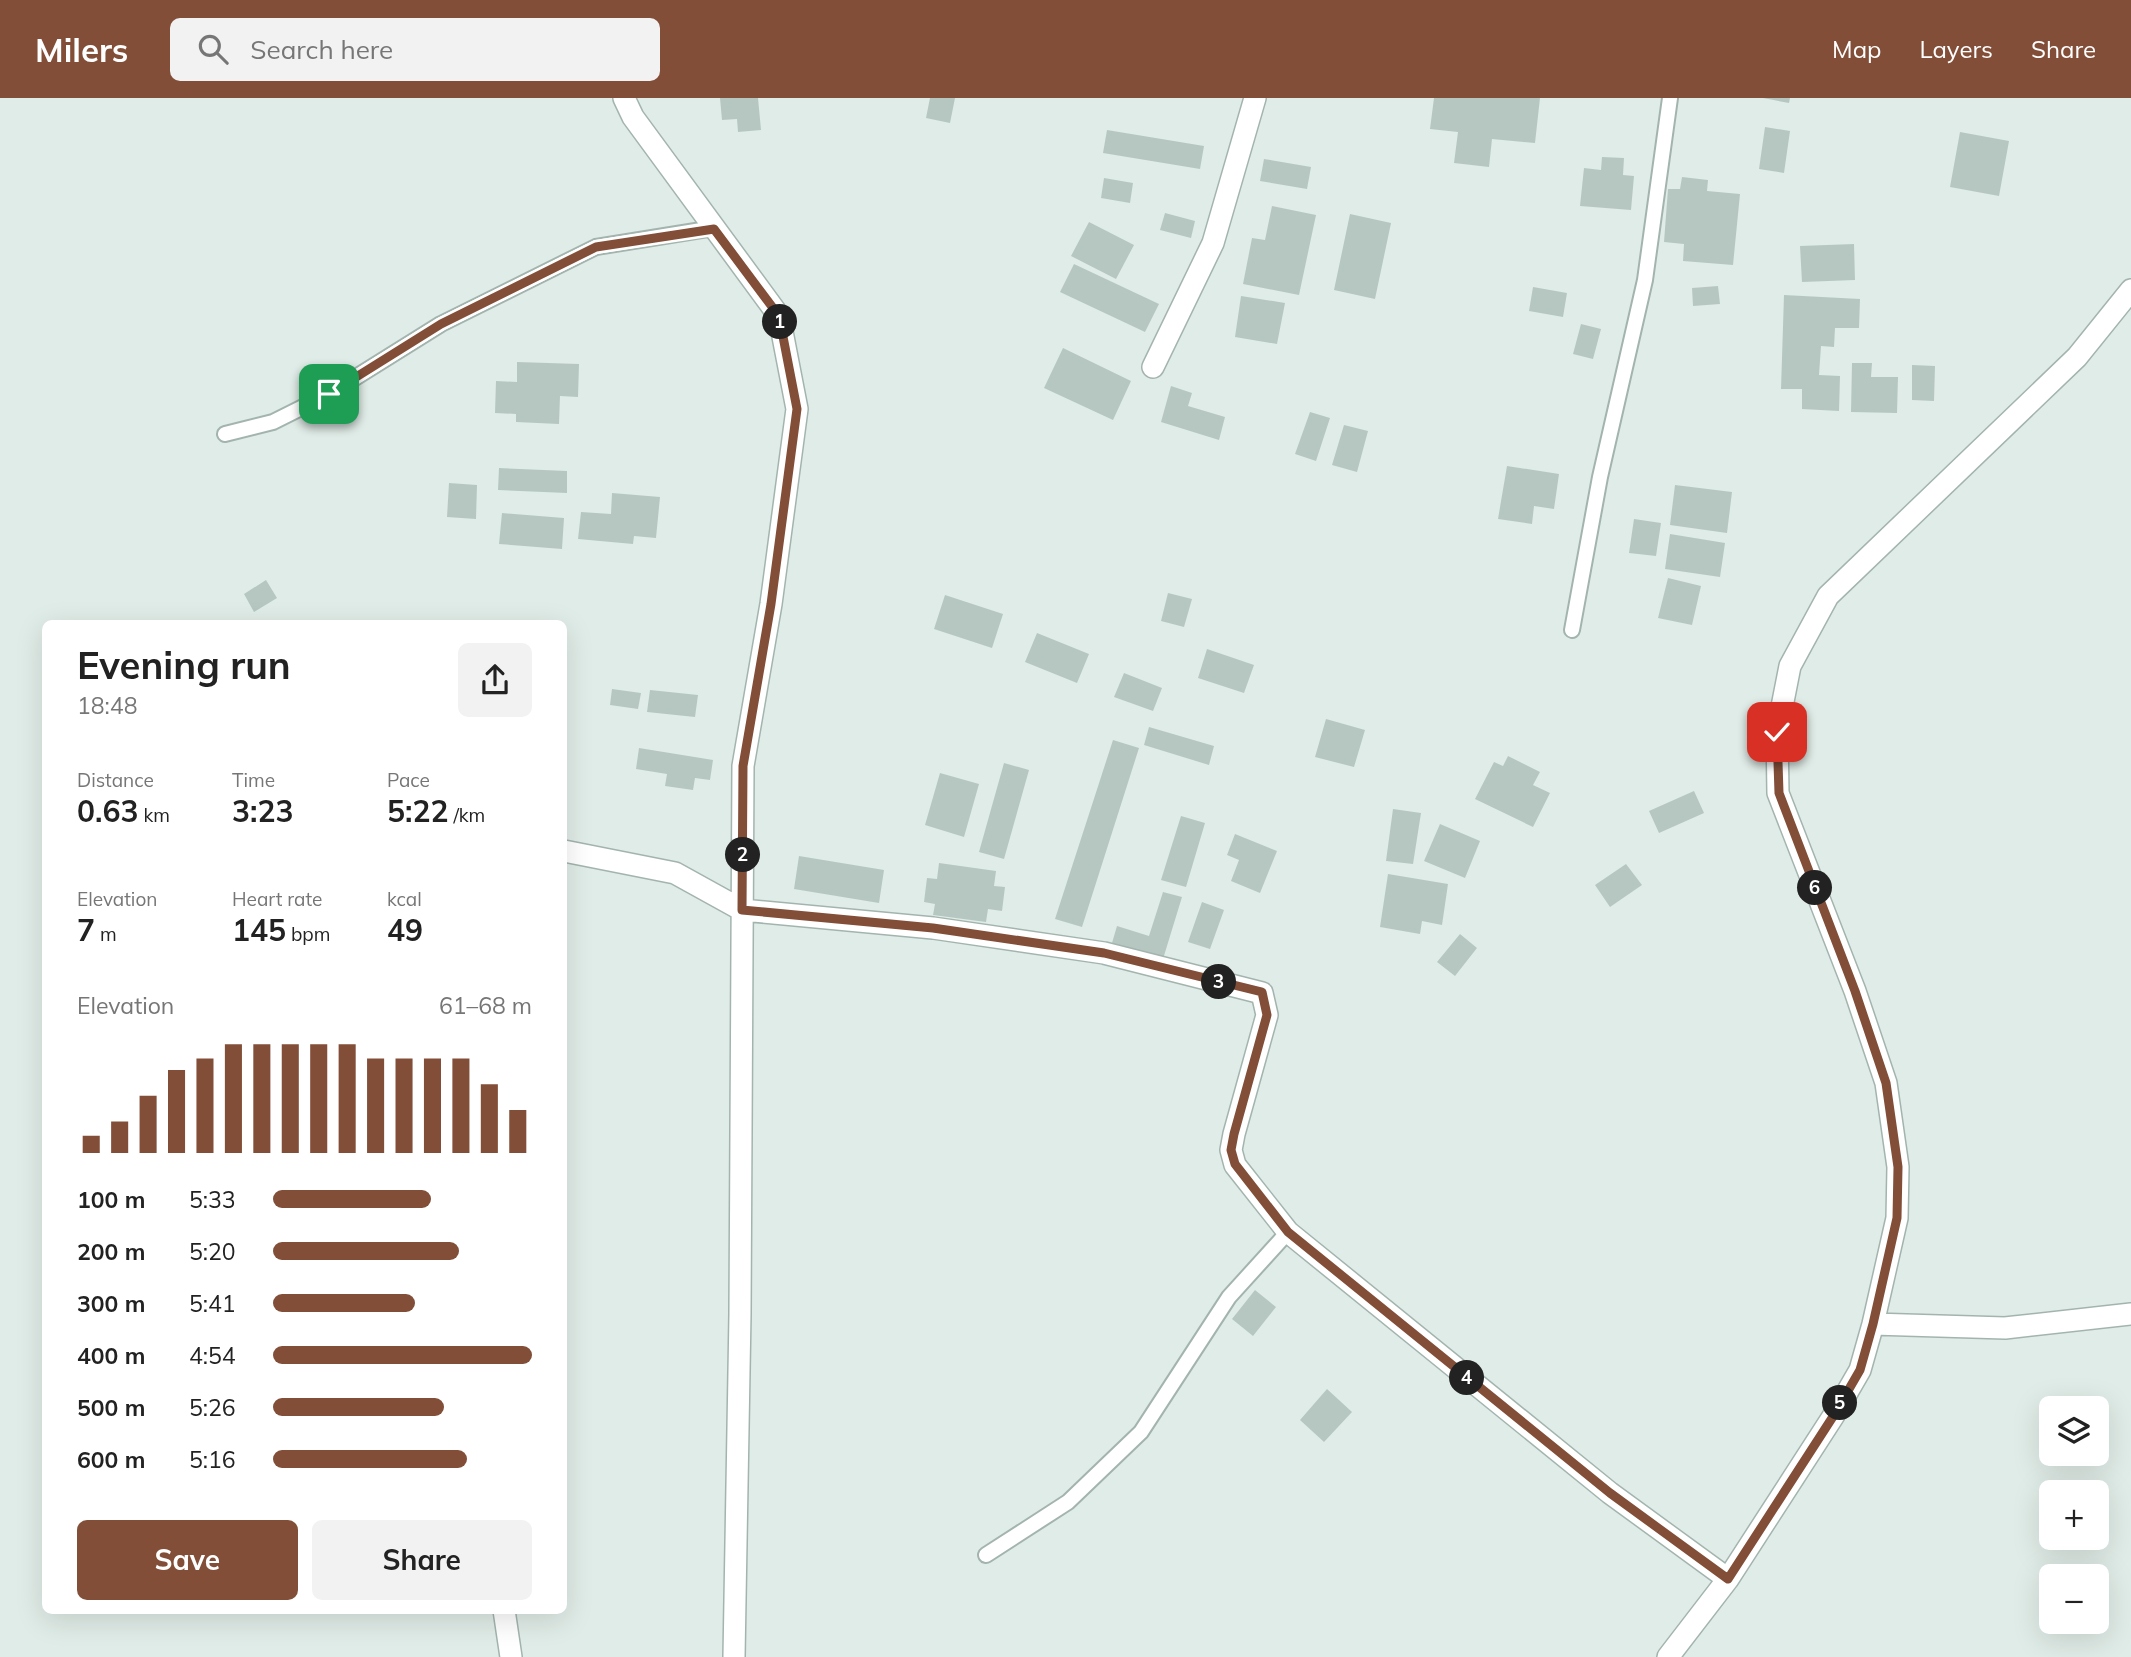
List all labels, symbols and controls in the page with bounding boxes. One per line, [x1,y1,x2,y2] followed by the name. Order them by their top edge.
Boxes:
[170,18,660,81] search box
[35,29,128,70] text: Milers
[194,30,232,68] icon: search
[250,33,393,66] text: Search here
[1832,34,1881,64] text: Map
[1919,34,1993,64] text: Layers
[2031,34,2096,64] text: Share
[762,304,798,340] pin: 1
[774,309,785,333] text: 1
[299,364,359,424] pin
[310,375,348,413] icon: arrive
[77,641,291,689] text: Evening run
[458,643,532,717] button: share
[77,691,137,720] text: 18:48
[1747,702,1807,762] pin
[1758,713,1796,751] icon: check
[77,768,154,792] text: Distance
[232,768,275,792] text: Time
[387,768,430,792] text: Pace
[77,792,138,830] text: 0.63
[232,792,293,830] text: 3:23
[387,792,448,830] text: 5:22
[138,803,170,827] text: km
[448,803,485,827] text: /km
[726,838,760,872] pin: 2
[737,842,748,866] text: 2
[1798,870,1832,906] pin: 6
[1809,875,1820,899] text: 6
[77,887,157,911] text: Elevation
[232,887,322,911] text: Heart rate
[387,887,422,911] text: kcal
[77,911,95,949] text: 7
[232,911,286,949] text: 145
[387,911,423,949] text: 49
[95,922,117,946] text: m
[286,922,330,946] text: bpm
[1202,964,1236,1000] pin: 3
[1213,969,1224,993] text: 3
[77,991,174,1020] text: Elevation
[439,991,532,1020] text: 61–68 m
[77,1185,145,1214] text: 100 m
[189,1185,236,1214] text: 5:33
[77,1237,145,1266] text: 200 m
[189,1237,236,1266] text: 5:20
[77,1289,145,1318] text: 300 m
[189,1289,236,1318] text: 5:41
[77,1341,145,1370] text: 400 m
[189,1341,236,1370] text: 4:54
[1450,1360,1484,1396] pin: 4
[1461,1365,1472,1389] text: 4
[1822,1386,1857,1420] pin: 5
[1834,1390,1845,1414] text: 5
[77,1393,145,1422] text: 500 m
[189,1393,236,1422] text: 5:26
[2039,1396,2109,1634] map controls
[2039,1396,2109,1466] button: layers
[77,1445,145,1474] text: 600 m
[189,1445,236,1474] text: 5:16
[2039,1480,2109,1550] button: +
[77,1520,298,1600] button: Save
[312,1520,532,1600] button: Share
[2039,1564,2109,1634] button: −

